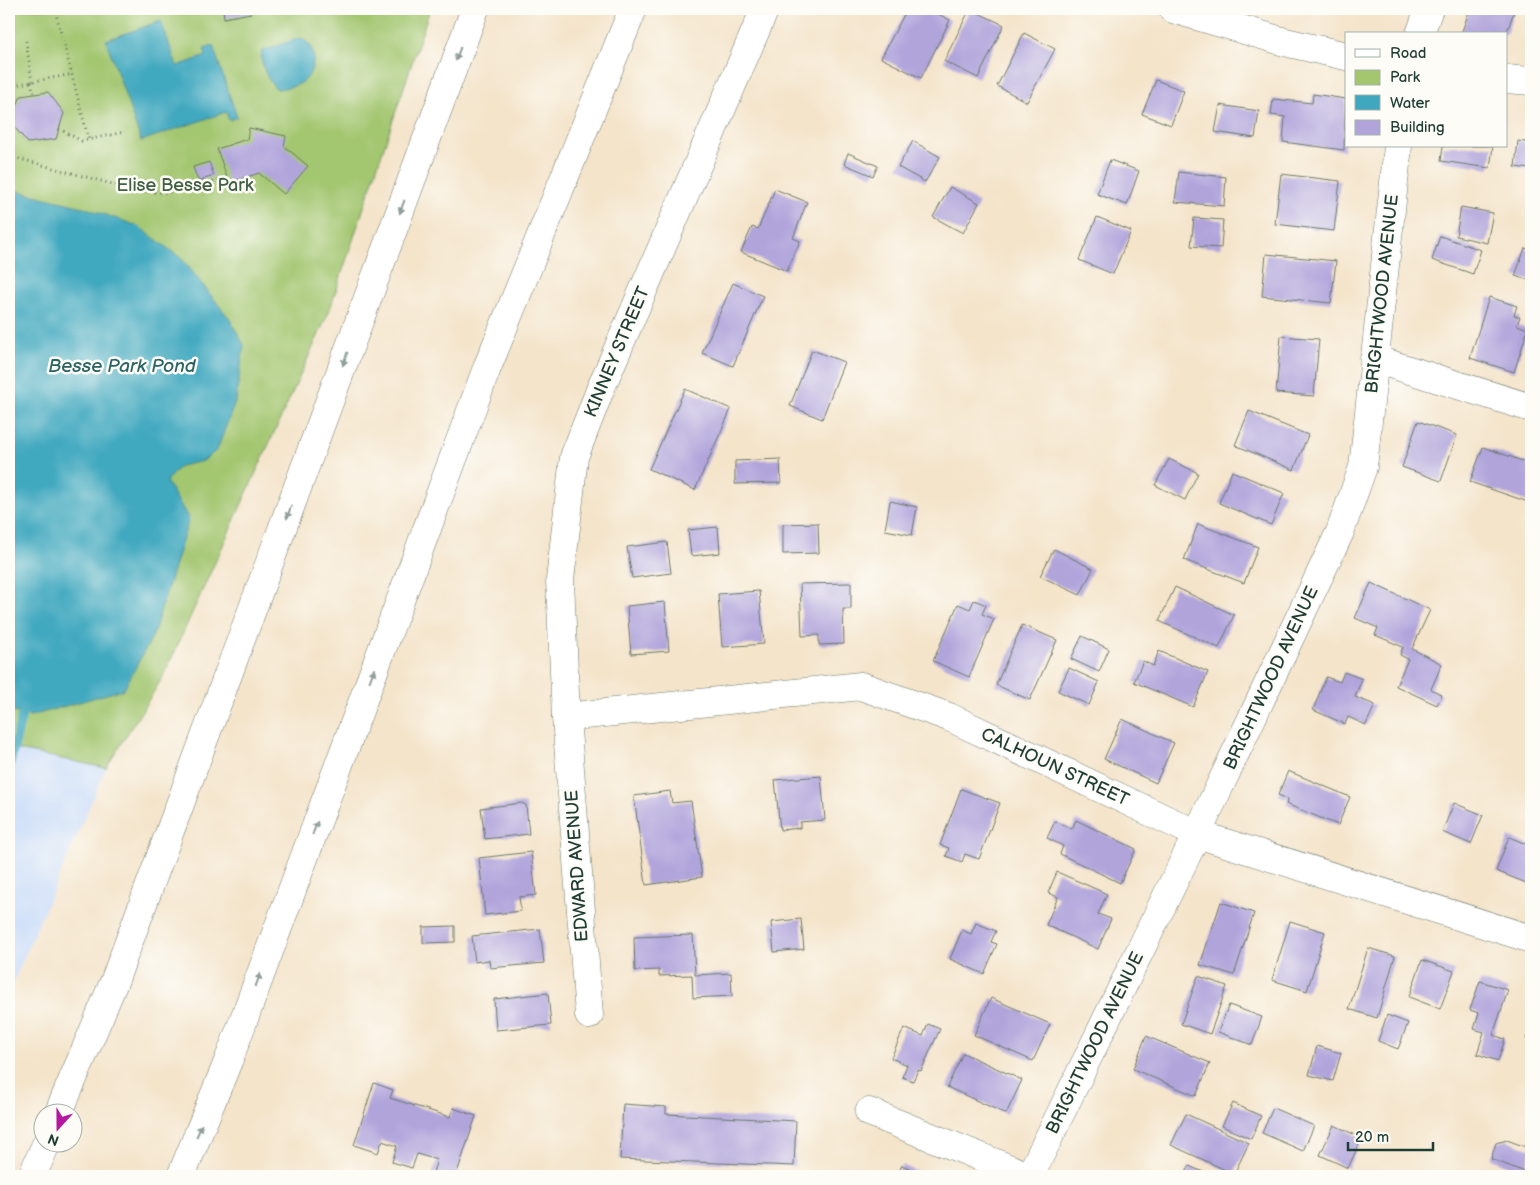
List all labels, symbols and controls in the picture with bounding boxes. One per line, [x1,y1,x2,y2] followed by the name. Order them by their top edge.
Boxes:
[1345,32,1508,148] legend
[1390,44,1426,63] text: Road
[454,47,461,62] one-way arrow
[1390,68,1421,87] text: Park
[1390,94,1430,113] text: Water
[1390,118,1445,137] text: Building
[117,175,254,196] park label: Elise Besse Park
[1361,193,1403,395] street label: BRIGHTWOOD AVENUE
[398,200,406,215] one-way arrow
[580,283,654,420] street label: KINNEY STREET
[341,352,349,367] one-way arrow
[48,355,197,378] water label: Besse Park Pond
[285,504,292,519] one-way arrow
[1219,583,1323,773] street label: BRIGHTWOOD AVENUE
[369,668,376,683] one-way arrow
[978,723,1133,811] street label: CALHOUN STREET
[561,789,593,943] street label: EDWARD AVENUE
[312,820,319,835] one-way arrow
[1042,948,1148,1138] street label: BRIGHTWOOD AVENUE
[254,972,262,987] one-way arrow
[32,1102,82,1152] north arrow
[1348,1120,1432,1152] scale bar
[195,1123,203,1138] one-way arrow
[1355,1128,1389,1147] text: 20 m
[46,1130,61,1149] text: N

